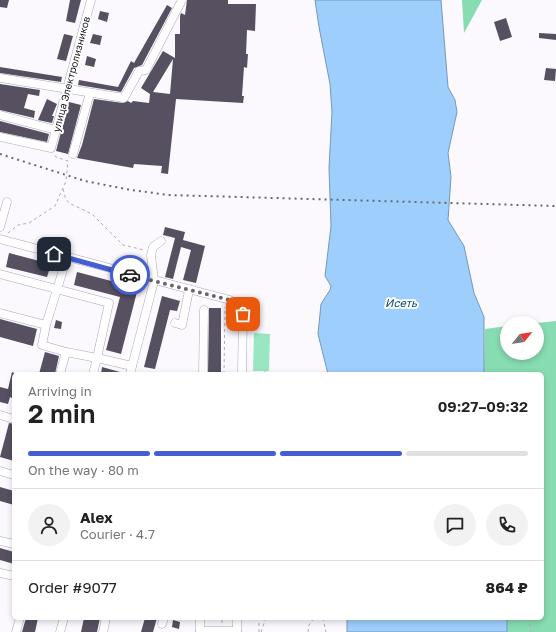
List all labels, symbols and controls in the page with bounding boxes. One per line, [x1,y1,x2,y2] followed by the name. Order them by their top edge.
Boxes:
[50,15,92,133] street label: улица Электролизников
[37,237,71,271] pin
[43,243,65,265] icon: home
[110,255,150,295] courier
[119,264,141,286] icon: car
[385,296,418,309] water label: Исеть
[226,297,260,331] pin
[232,303,254,325] icon: bag
[500,316,544,360] north arrow
[500,316,544,360] map controls
[28,383,92,399] text: Arriving in
[438,397,528,415] text: 09:27–09:32
[28,398,96,429] text: 2 min
[28,462,139,478] text: On the way · 80 m
[28,504,70,546] button: person
[434,504,476,546] button: chat
[486,504,528,546] button: phone
[80,508,113,526] text: Alex
[80,526,155,542] text: Courier · 4.7
[28,578,117,596] text: Order #9077
[486,578,528,596] text: 864 ₽

